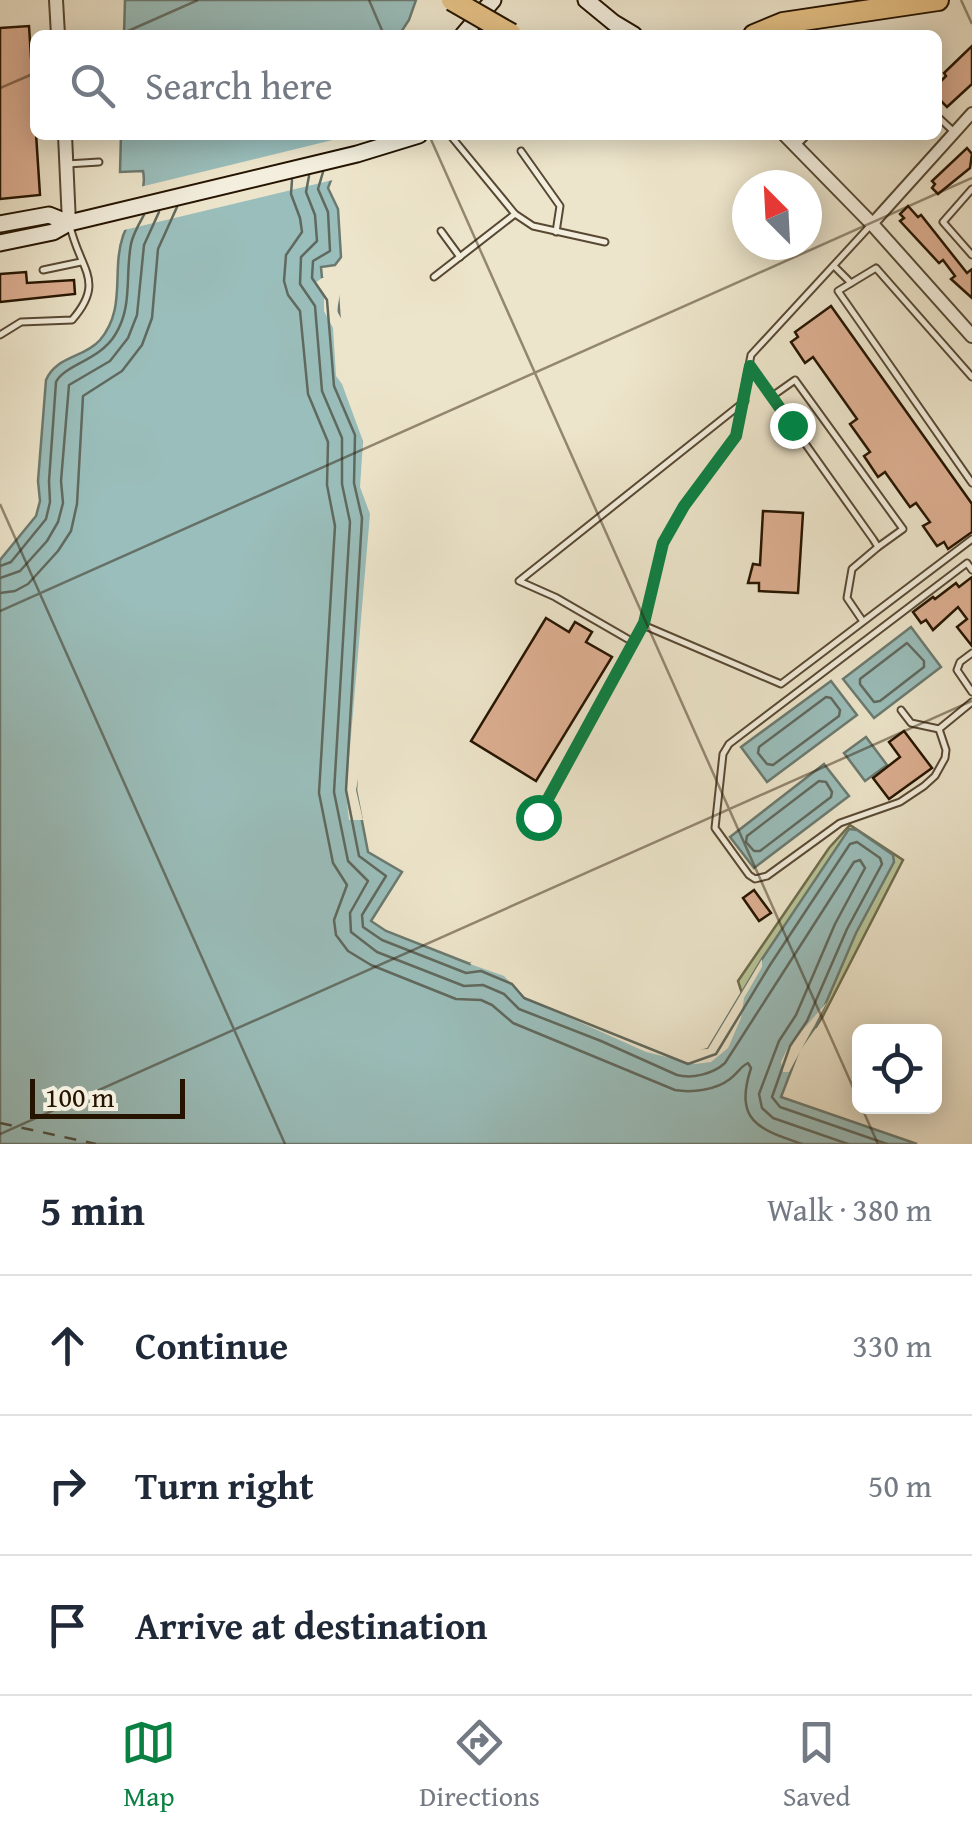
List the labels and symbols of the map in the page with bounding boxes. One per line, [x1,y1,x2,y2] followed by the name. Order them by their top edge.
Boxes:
[732,170,822,260] north arrow
[770,403,816,449] route end
[516,795,562,841] route start
[30,1074,185,1118] scale bar

